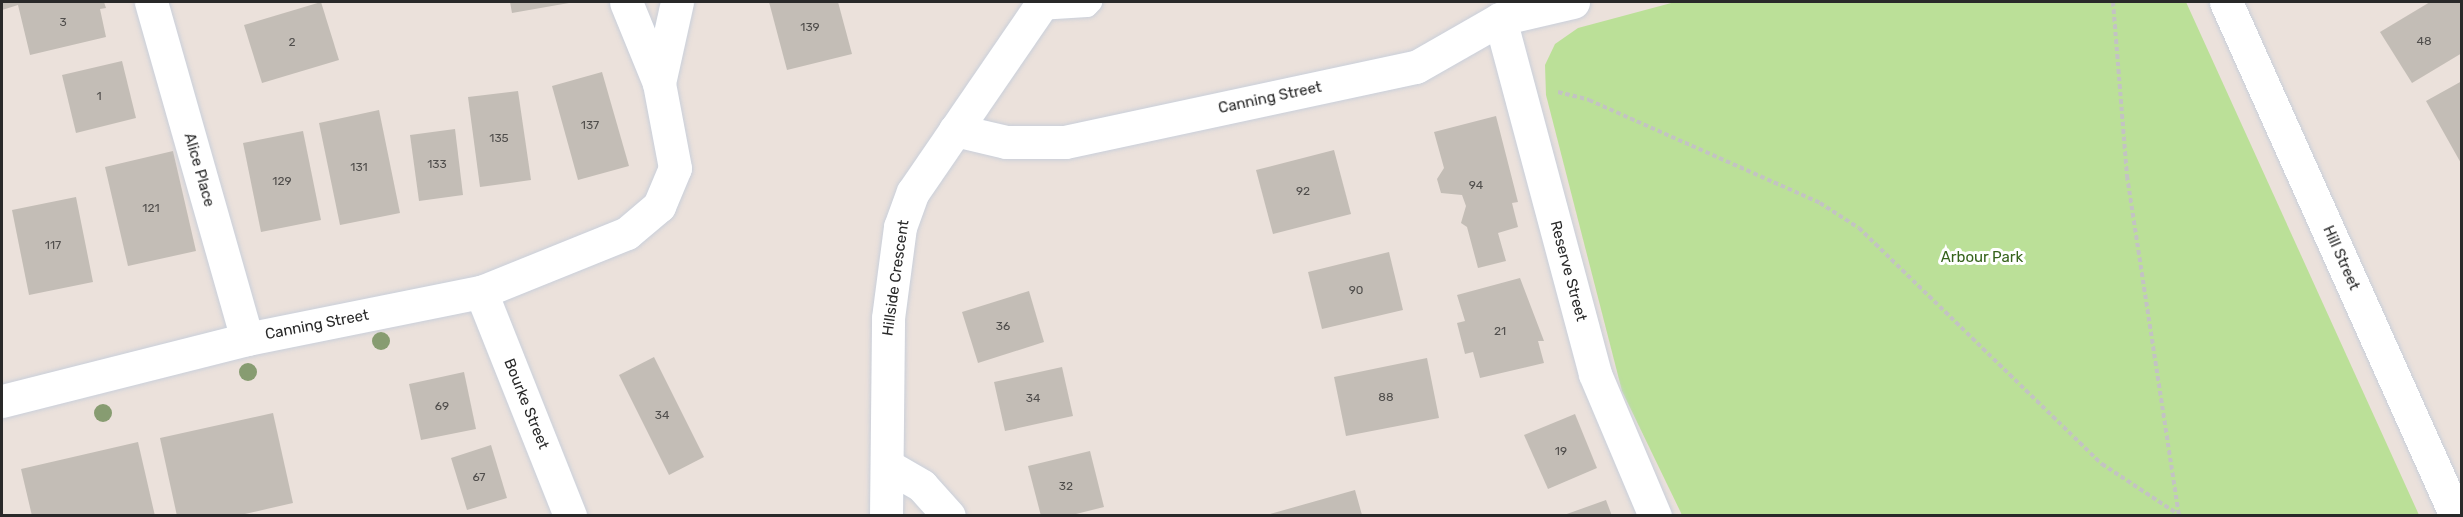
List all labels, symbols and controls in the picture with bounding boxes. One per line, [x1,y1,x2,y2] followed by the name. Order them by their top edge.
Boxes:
[59,16,67,30] house number: 3
[800,21,820,35] house number: 139
[2416,35,2432,49] house number: 48
[288,36,296,50] house number: 2
[1217,78,1323,118] street label: Canning Street
[96,90,102,104] house number: 1
[581,119,599,133] house number: 137
[180,131,218,209] street label: Alice Place
[489,132,509,146] house number: 135
[427,158,447,172] house number: 133
[350,161,368,175] house number: 131
[272,175,292,189] house number: 129
[1469,179,1483,193] house number: 94
[1296,185,1310,199] house number: 92
[142,202,160,216] house number: 121
[879,219,913,337] street label: Hillside Crescent
[1546,219,1590,323] street label: Reserve Street
[2319,223,2363,293] street label: Hill Street
[45,239,61,253] house number: 117
[1941,249,2023,267] park label: Arbour Park
[1349,284,1363,298] house number: 90
[264,306,370,344] street label: Canning Street
[996,320,1010,334] house number: 36
[1494,325,1506,339] house number: 21
[500,356,552,452] street label: Bourke Street
[1378,391,1394,405] house number: 88
[1026,392,1040,406] house number: 34
[435,400,449,414] house number: 69
[655,409,669,423] house number: 34
[1555,445,1567,459] house number: 19
[472,471,486,485] house number: 67
[1059,480,1073,494] house number: 32

